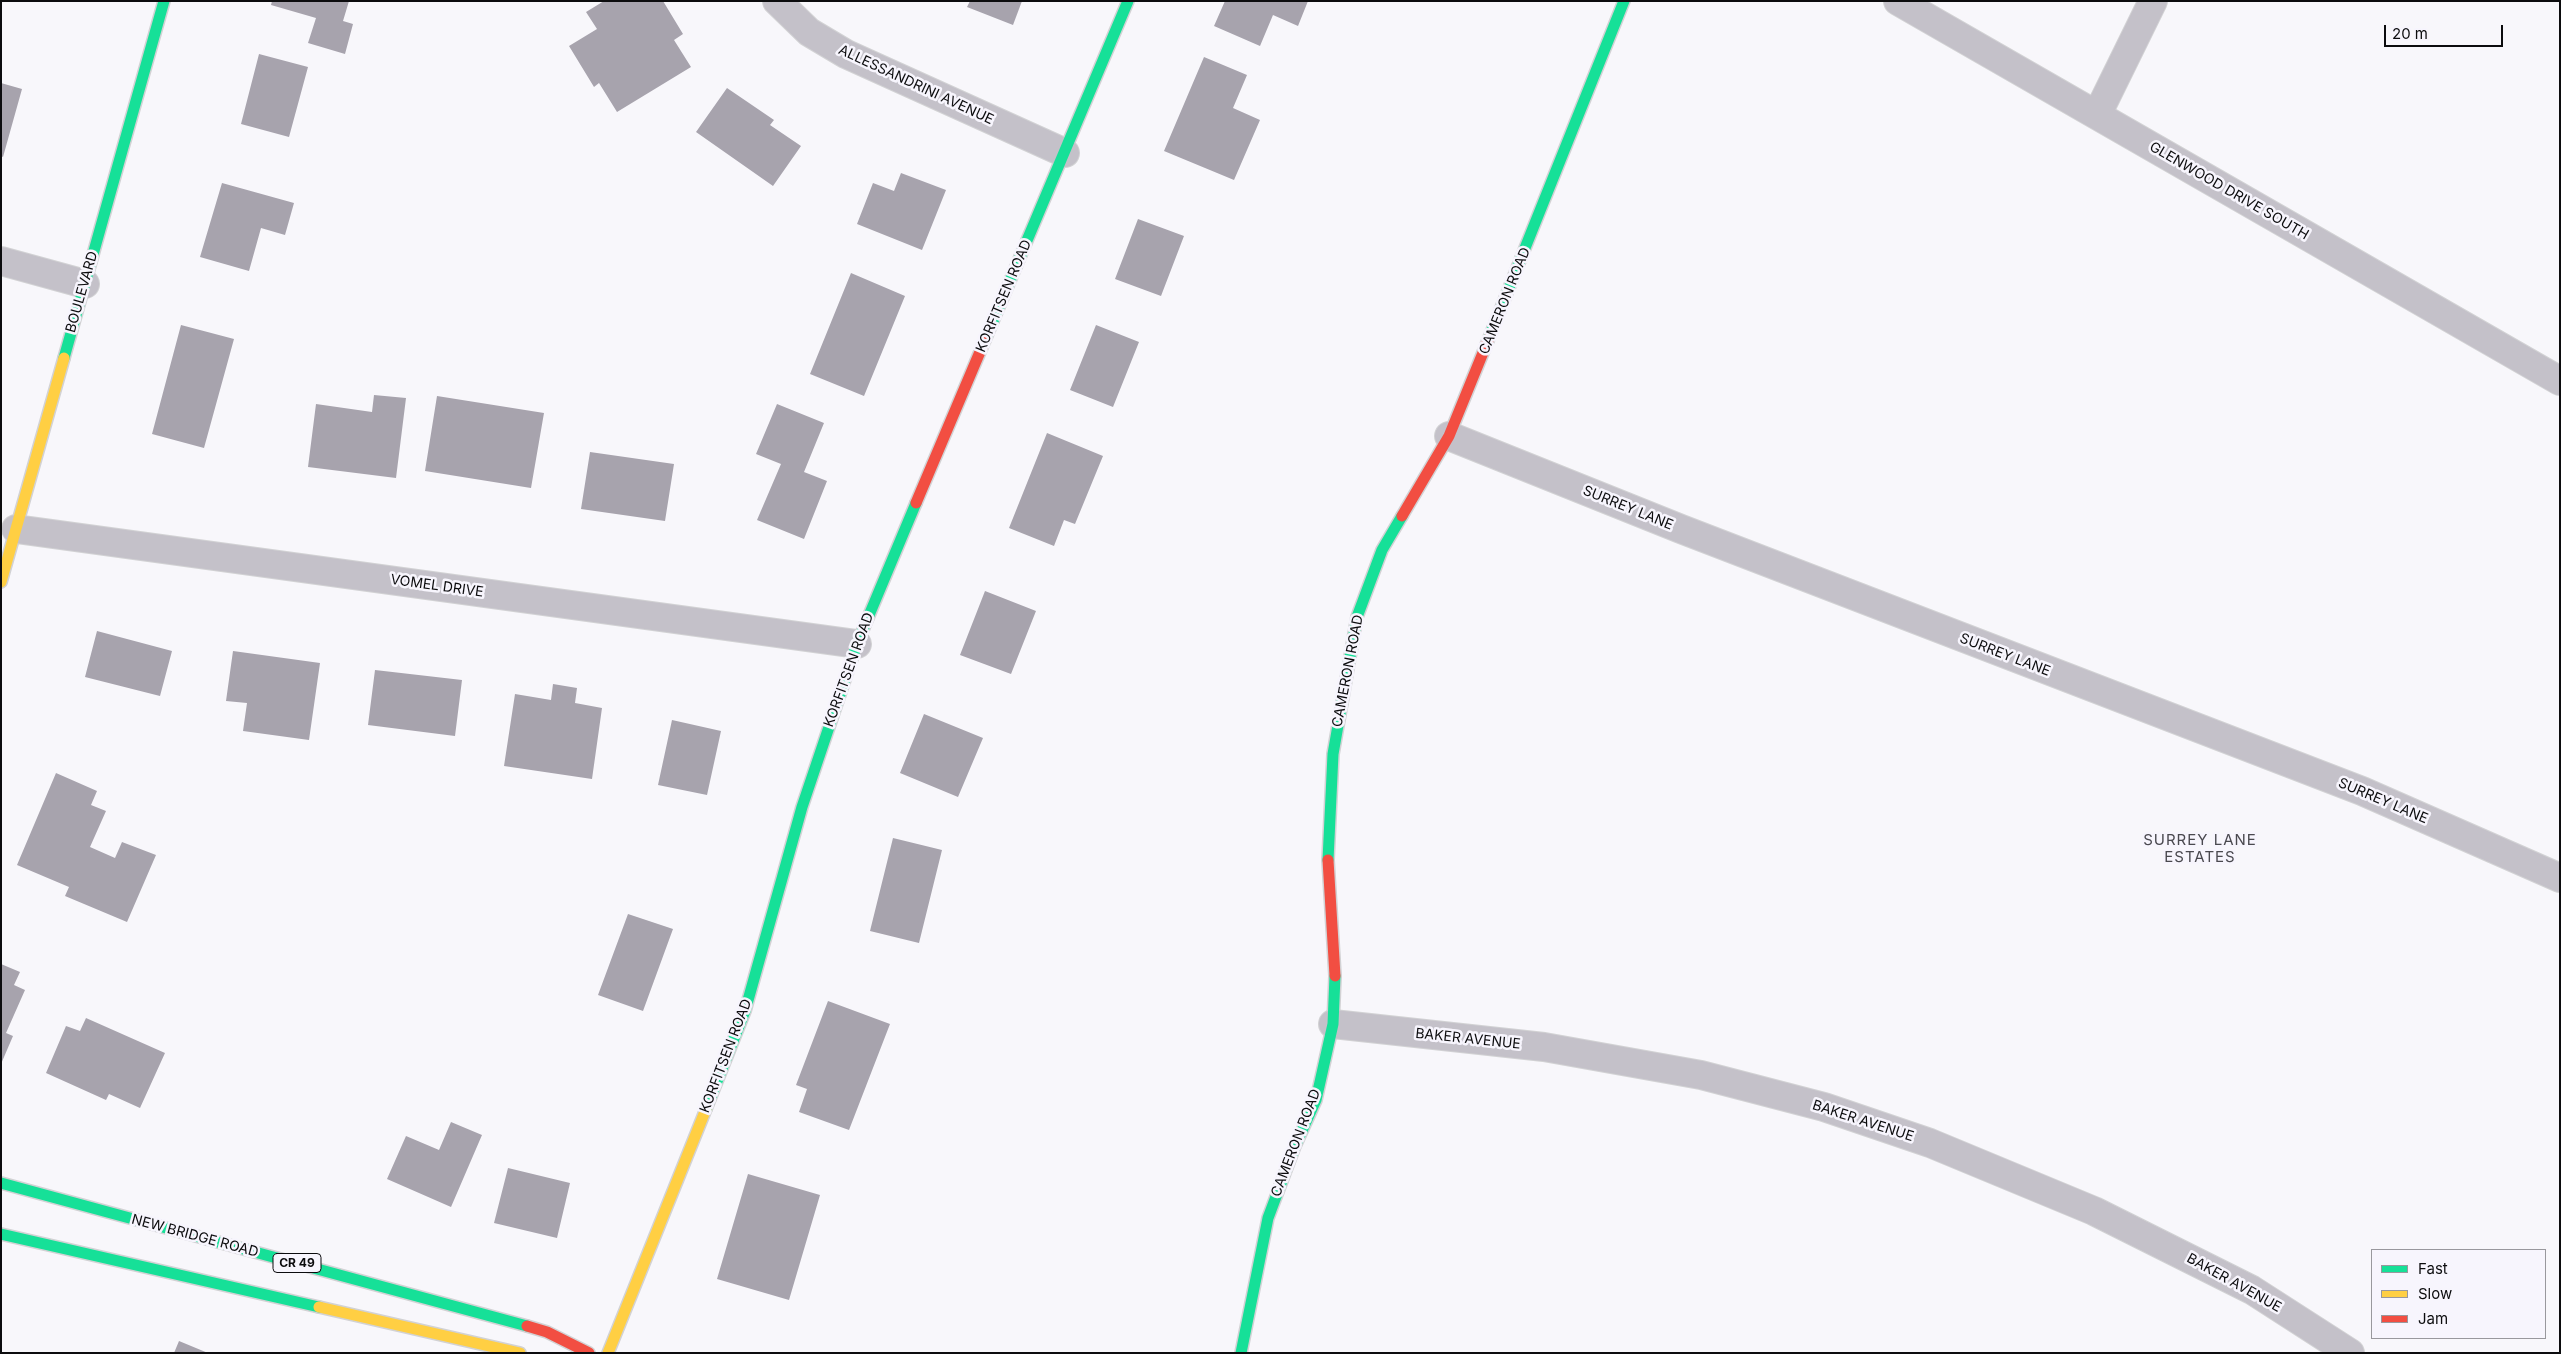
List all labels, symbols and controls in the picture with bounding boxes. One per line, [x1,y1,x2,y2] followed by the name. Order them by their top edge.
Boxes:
[2386,15,2505,47] scale bar
[2392,24,2428,43] text: 20 m
[836,42,996,128] street label: ALLESSANDRINI AVENUE
[2146,138,2312,244] street label: GLENWOOD DRIVE SOUTH
[973,237,1035,355] street label: KORFITSEN ROAD
[1476,245,1534,357] street label: CAMERON ROAD
[62,249,102,335] street label: BOULEVARD
[1580,482,1676,534] street label: SURREY LANE
[389,571,485,601] street label: VOMEL DRIVE
[820,610,878,730] street label: KORFITSEN ROAD
[1329,614,1367,728] street label: CAMERON ROAD
[1957,630,2053,680] street label: SURREY LANE
[2336,775,2430,827] street label: SURREY LANE
[2142,831,2258,866] district label: SURREY LANE ESTATES
[697,997,755,1115] street label: KORFITSEN ROAD
[1415,1025,1521,1053] street label: BAKER AVENUE
[1268,1087,1324,1199] street label: CAMERON ROAD
[1810,1097,1916,1145] street label: BAKER AVENUE
[130,1211,260,1261] street label: NEW BRIDGE ROAD
[2371,1249,2546,1339] legend
[2184,1250,2284,1316] street label: BAKER AVENUE
[273,1254,321,1272] road number: CR 49
[2418,1259,2448,1278] text: Fast
[2418,1284,2452,1303] text: Slow
[2418,1309,2448,1328] text: Jam

